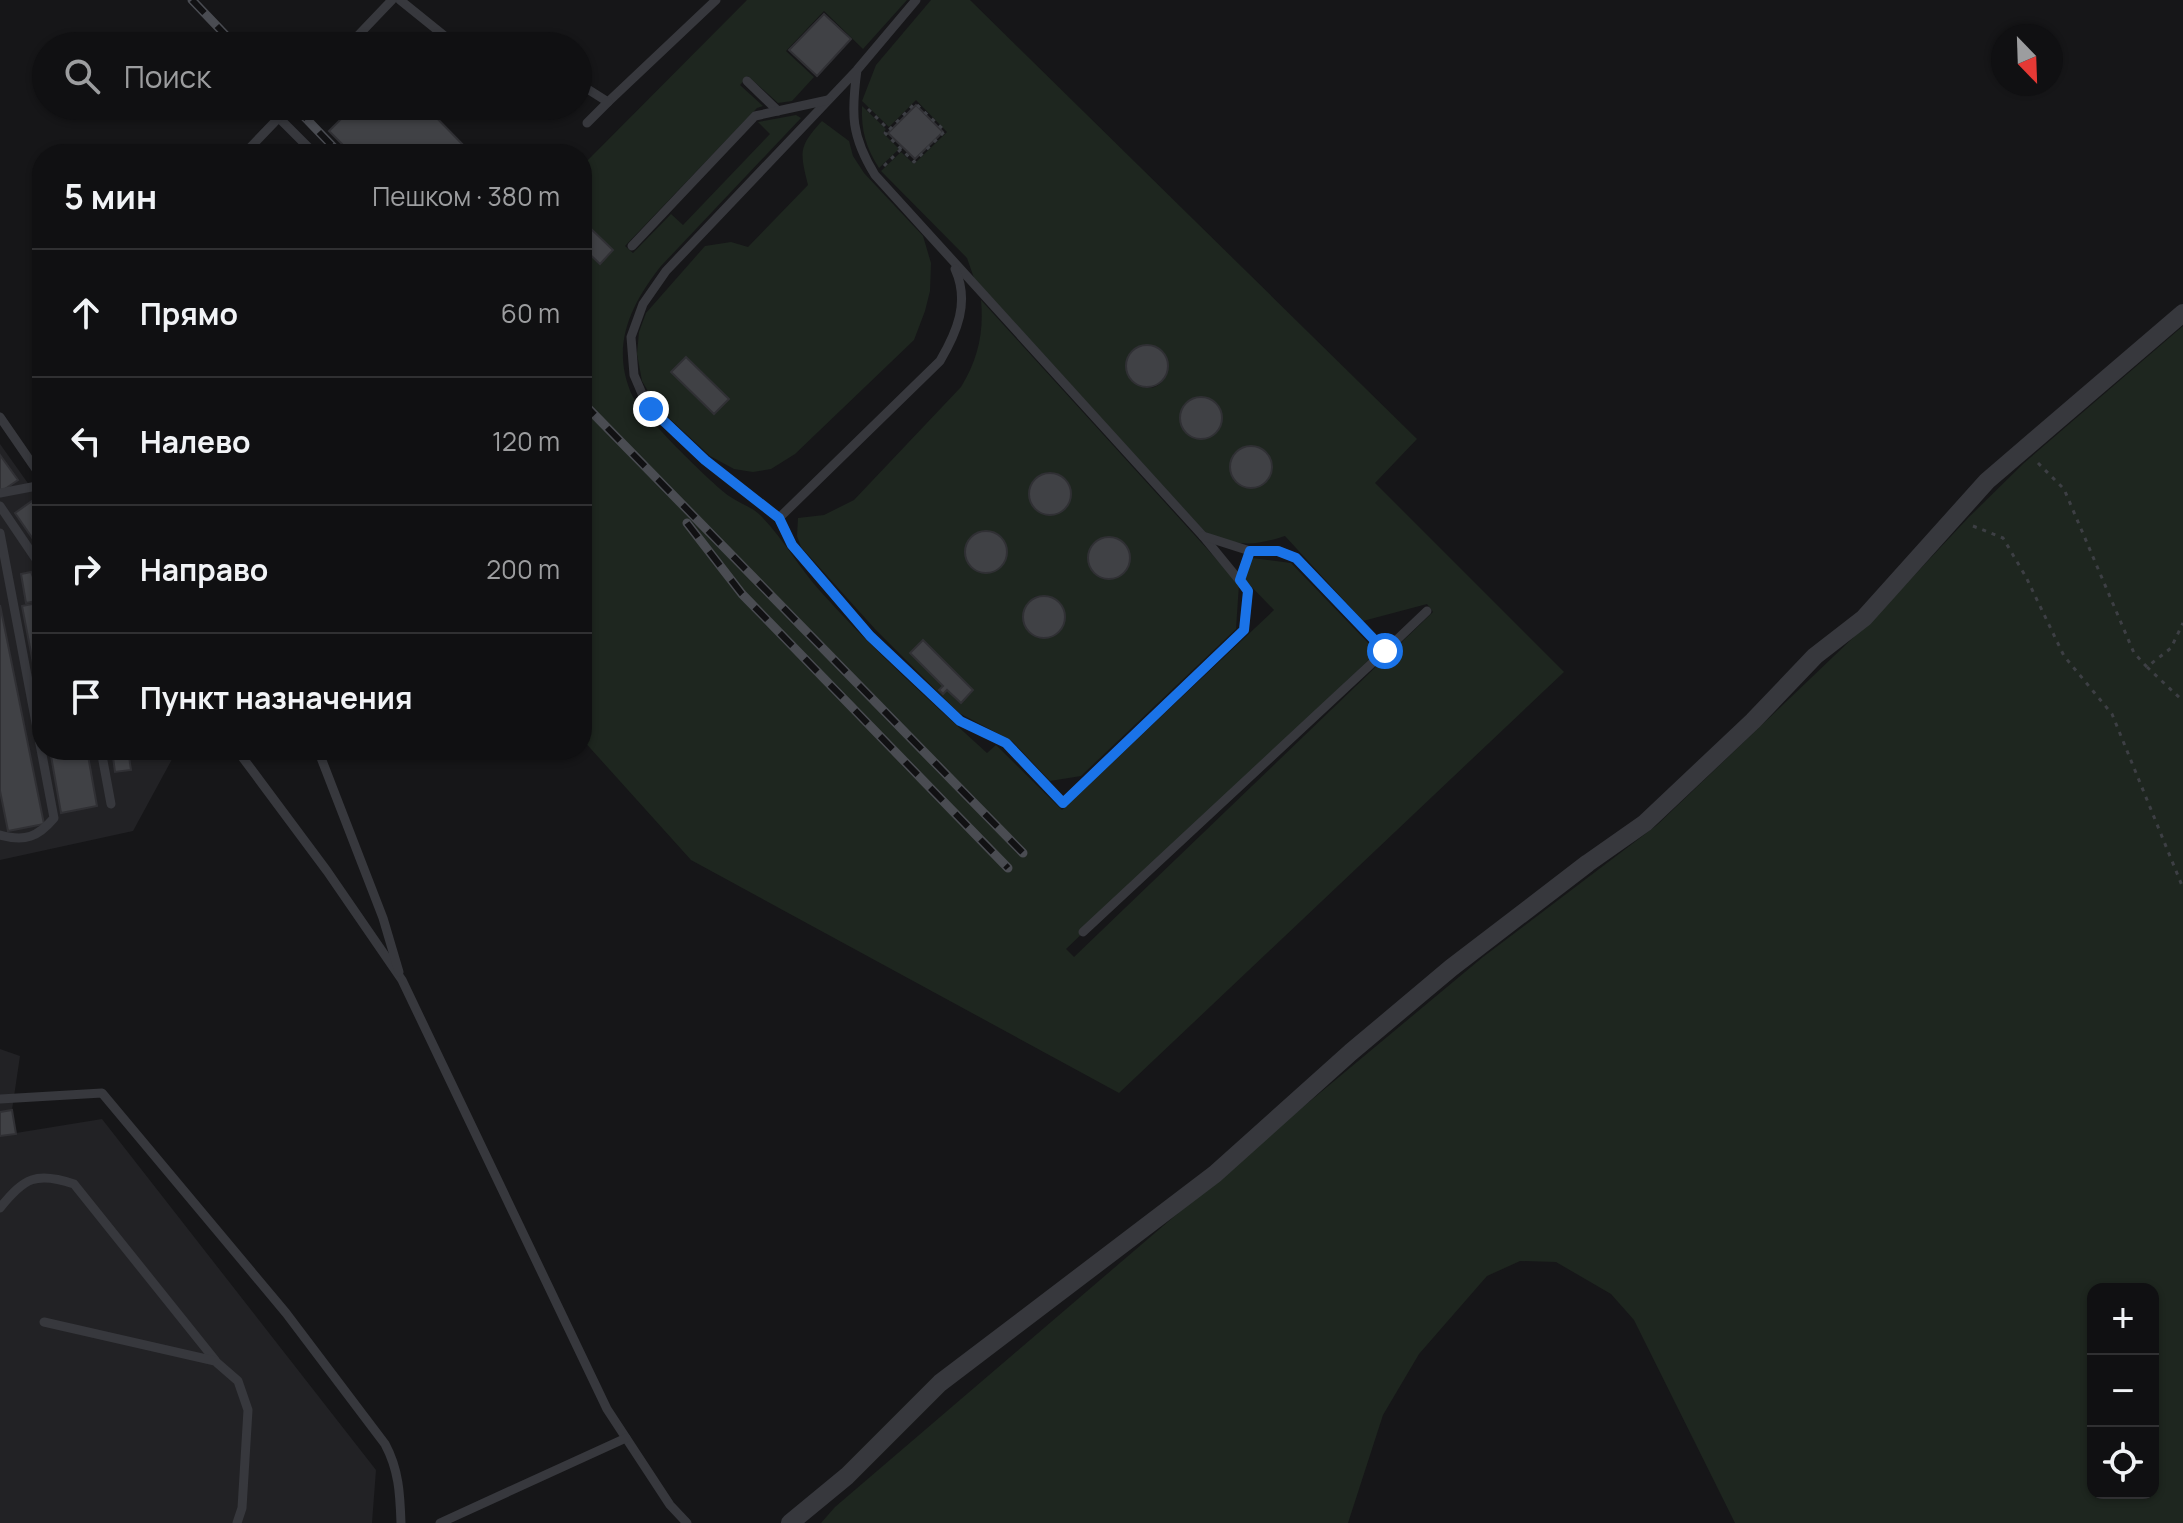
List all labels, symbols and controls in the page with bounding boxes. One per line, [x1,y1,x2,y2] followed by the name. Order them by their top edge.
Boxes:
[1991,24,2063,96] north arrow
[32,32,592,120] search box
[60,54,104,98] icon: search
[124,56,211,97] text: Поиск
[64,173,157,219] text: 5 мин
[372,178,560,214] text: Пешком · 380 m
[64,291,108,335] icon: ahead
[140,293,238,334] text: Прямо
[501,295,560,331] text: 60 m
[633,391,669,427] route end
[64,419,108,463] icon: left
[140,421,250,462] text: Налево
[492,423,560,459] text: 120 m
[64,547,108,591] icon: right
[140,549,268,590] text: Направо
[486,551,560,587] text: 200 m
[1367,633,1403,669] route start
[64,675,108,719] icon: arrive
[140,677,413,718] text: Пункт назначения
[2087,1283,2159,1499] map controls
[2087,1283,2159,1355] button: +
[2087,1355,2159,1427] button: −
[2087,1427,2159,1499] button: locate

